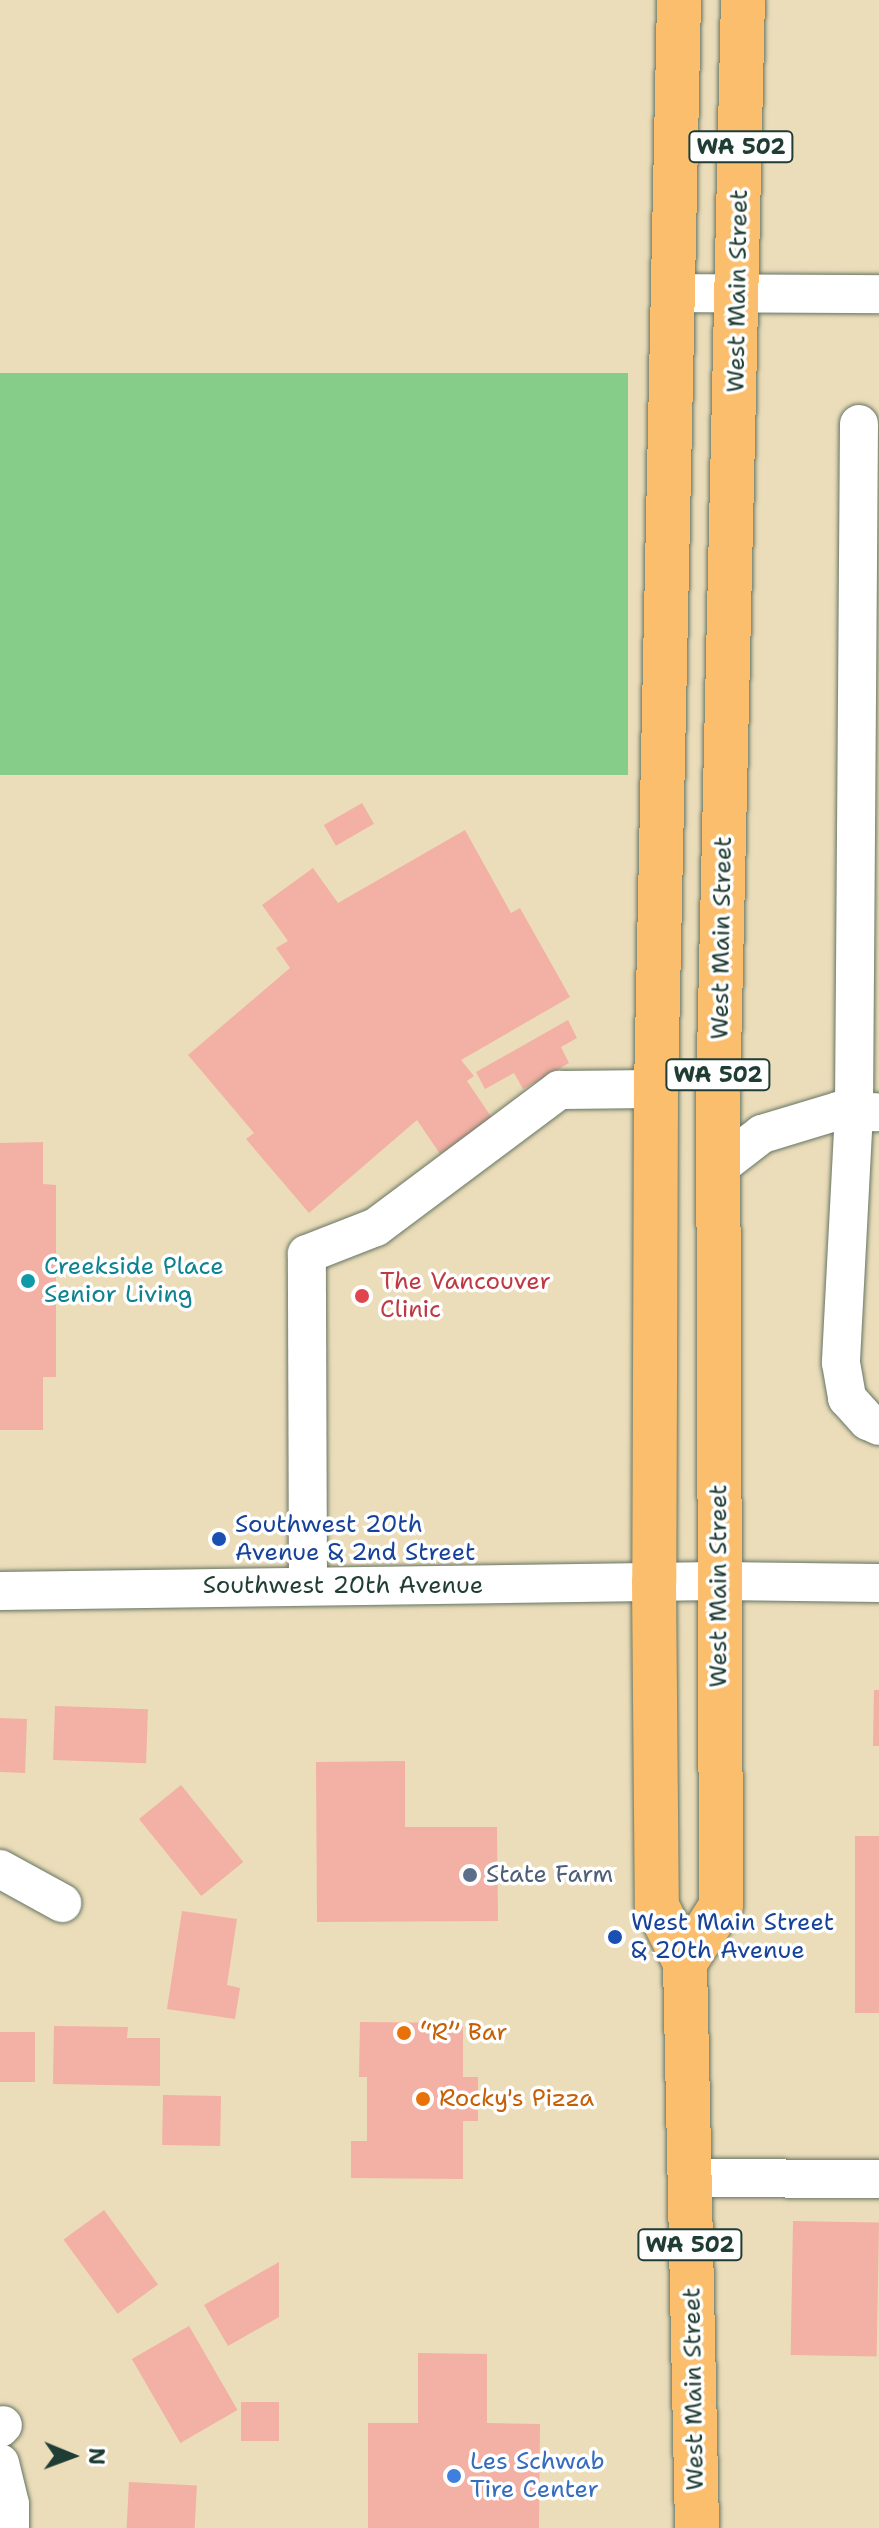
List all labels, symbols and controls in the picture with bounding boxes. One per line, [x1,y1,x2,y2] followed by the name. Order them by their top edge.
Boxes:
[687,129,795,165] road number: WA 502
[722,189,754,393] street label: West Main Street
[706,836,738,1040] street label: West Main Street
[664,1057,772,1093] road number: WA 502
[44,1253,224,1309] place label: Creekside Place Senior Living
[380,1268,551,1324] place label: The Vancouver Clinic
[19,1272,37,1290] marker: Creekside Place Senior Living
[351,1285,373,1307] marker: The Vancouver Clinic
[705,1484,733,1688] street label: West Main Street
[235,1511,475,1567] place label: Southwest 20th Avenue & 2nd Street
[210,1530,228,1548] marker: Southwest 20th Avenue & 2nd Street
[203,1572,483,1600] street label: Southwest 20th Avenue
[486,1861,613,1889] place label: State Farm
[461,1866,479,1884] marker: State Farm
[631,1909,834,1965] place label: West Main Street & 20th Avenue
[606,1928,624,1946] marker: West Main Street & 20th Avenue
[420,2019,508,2047] place label: “R” Bar
[395,2024,413,2042] marker: “R” Bar
[439,2085,594,2113] place label: Rocky's Pizza
[414,2090,432,2108] marker: Rocky's Pizza
[636,2227,744,2263] road number: WA 502
[678,2287,710,2491] street label: West Main Street
[32,2416,112,2496] north arrow
[82,2447,111,2465] text: N
[470,2448,605,2504] place label: Les Schwab Tire Center
[445,2467,463,2485] marker: Les Schwab Tire Center

